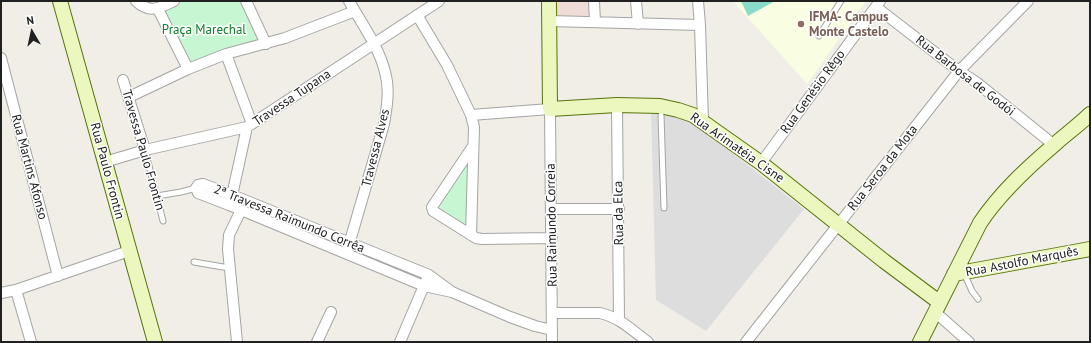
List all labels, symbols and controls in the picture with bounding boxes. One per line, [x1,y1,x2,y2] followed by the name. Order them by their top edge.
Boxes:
[809,9,889,40] place label: IFMA- Campus Monte Castelo
[12,12,52,52] north arrow
[25,13,35,28] text: N
[796,19,806,29] marker: IFMA- Campus Monte Castelo
[162,22,246,38] park label: Praça Marechal
[912,32,1018,120] street label: Rua Barbosa de Godói
[777,47,849,137] street label: Rua Genésio Rêgo
[250,66,334,130] street label: Travessa Tupana
[118,88,168,212] street label: Travessa Paulo Frontin
[359,107,393,189] street label: Travessa Alves
[687,110,787,186] street label: Rua Arimatéia Cisne
[7,113,51,221] street label: Rua Martins Afonso
[87,121,127,221] street label: Rua Paulo Frontin
[845,122,921,214] street label: Rua Seroa da Mota
[543,163,561,287] street label: Rua Raimundo Correia
[611,181,627,245] street label: Rua da Elca
[211,182,367,256] street label: 2ª Travessa Raimundo Corrêa
[964,243,1080,281] street label: Rua Astolfo Marquês

